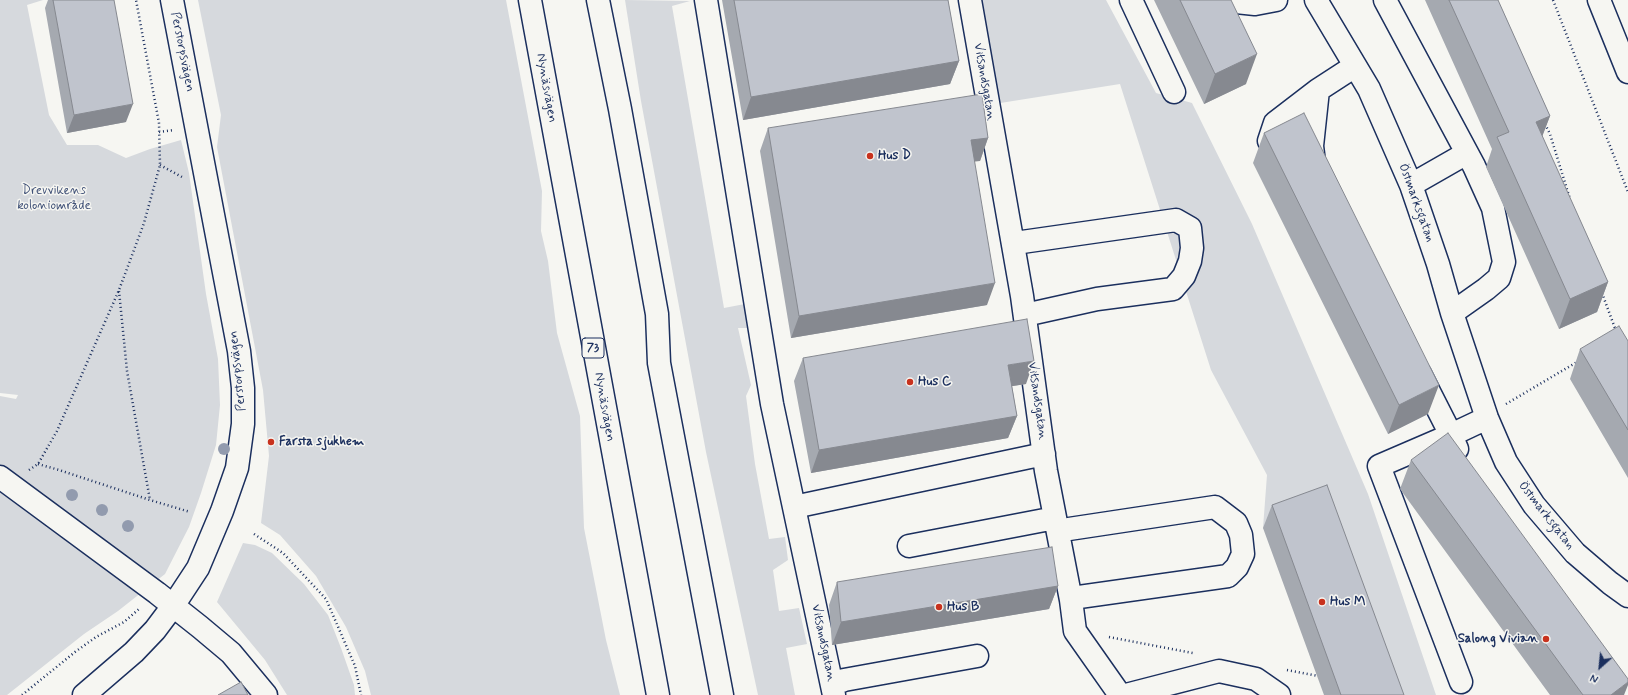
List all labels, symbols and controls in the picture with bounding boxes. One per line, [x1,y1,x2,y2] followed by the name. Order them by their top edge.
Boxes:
[167,11,197,93] street label: Perstorpsvägen
[970,42,998,122] street label: Vitsandsgatan
[532,52,560,124] street label: Nynäsvägen
[878,148,911,164] place label: Hus D
[865,151,875,161] marker: Hus D
[1395,162,1437,244] street label: Östmarksgatan
[17,183,91,214] park label: Drevvikens koloniområde
[226,330,250,412] street label: Perstorpsvägen
[582,338,604,358] road number: 73
[1024,361,1050,441] street label: Vitsandsgatan
[590,371,618,443] street label: Nynäsvägen
[918,374,951,390] place label: Hus C
[905,377,915,387] marker: Hus C
[279,434,364,450] place label: Farsta sjukhem
[266,437,276,447] marker: Farsta sjukhem
[1514,479,1578,553] street label: Östmarksgatan
[1330,594,1365,610] place label: Hus M
[1317,597,1327,607] marker: Hus M
[947,599,979,615] place label: Hus B
[934,602,944,612] marker: Hus B
[807,603,839,683] street label: Vitsandsgatan
[1458,631,1538,647] place label: Salong Vivian
[1541,634,1551,644] marker: Salong Vivian
[1580,647,1620,687] north arrow
[1588,670,1601,686] text: N

